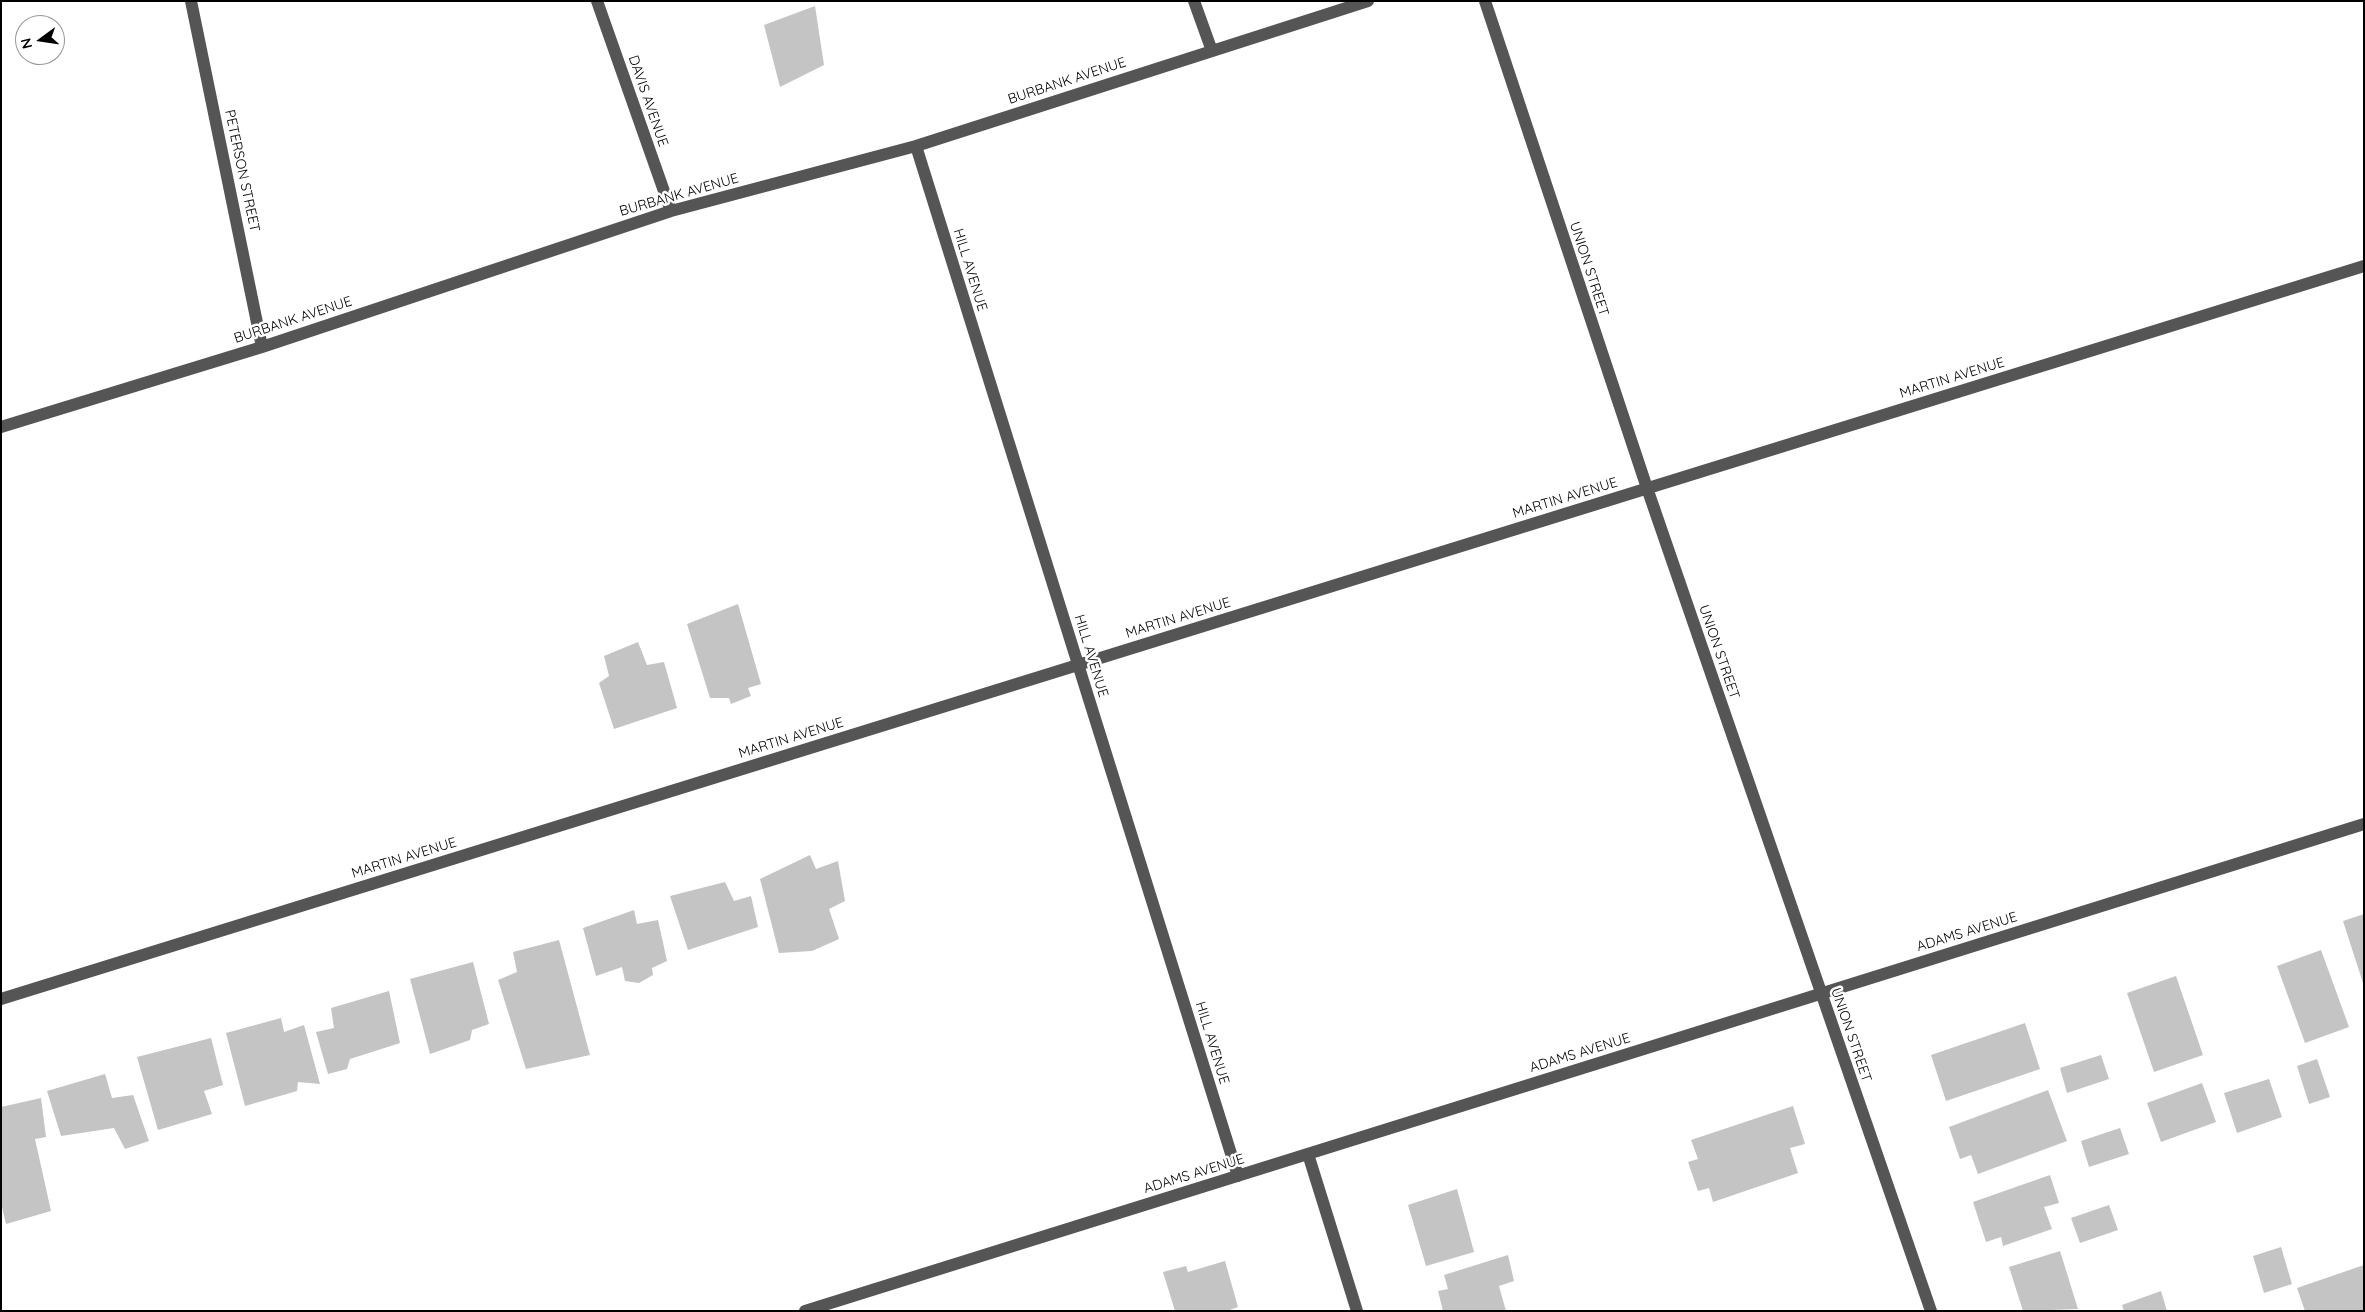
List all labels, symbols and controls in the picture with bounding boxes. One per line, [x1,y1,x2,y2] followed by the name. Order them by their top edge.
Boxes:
[15,15,65,65] north arrow
[16,36,36,51] text: N
[625,53,671,149] street label: DAVIS AVENUE
[1006,54,1128,108] street label: BURBANK AVENUE
[221,108,263,234] street label: PETERSON STREET
[617,170,741,220] street label: BURBANK AVENUE
[1566,220,1612,318] street label: UNION STREET
[949,227,991,313] street label: HILL AVENUE
[232,293,354,347] street label: BURBANK AVENUE
[1897,354,2007,402] street label: MARTIN AVENUE
[1510,474,1620,522] street label: MARTIN AVENUE
[1123,594,1233,642] street label: MARTIN AVENUE
[1695,603,1743,701] street label: UNION STREET
[1070,613,1112,699] street label: HILL AVENUE
[736,714,846,762] street label: MARTIN AVENUE
[349,834,459,882] street label: MARTIN AVENUE
[1915,909,2019,955] street label: ADAMS AVENUE
[1827,986,1875,1084] street label: UNION STREET
[1191,1000,1233,1086] street label: HILL AVENUE
[1528,1030,1632,1076] street label: ADAMS AVENUE
[1142,1151,1246,1197] street label: ADAMS AVENUE

